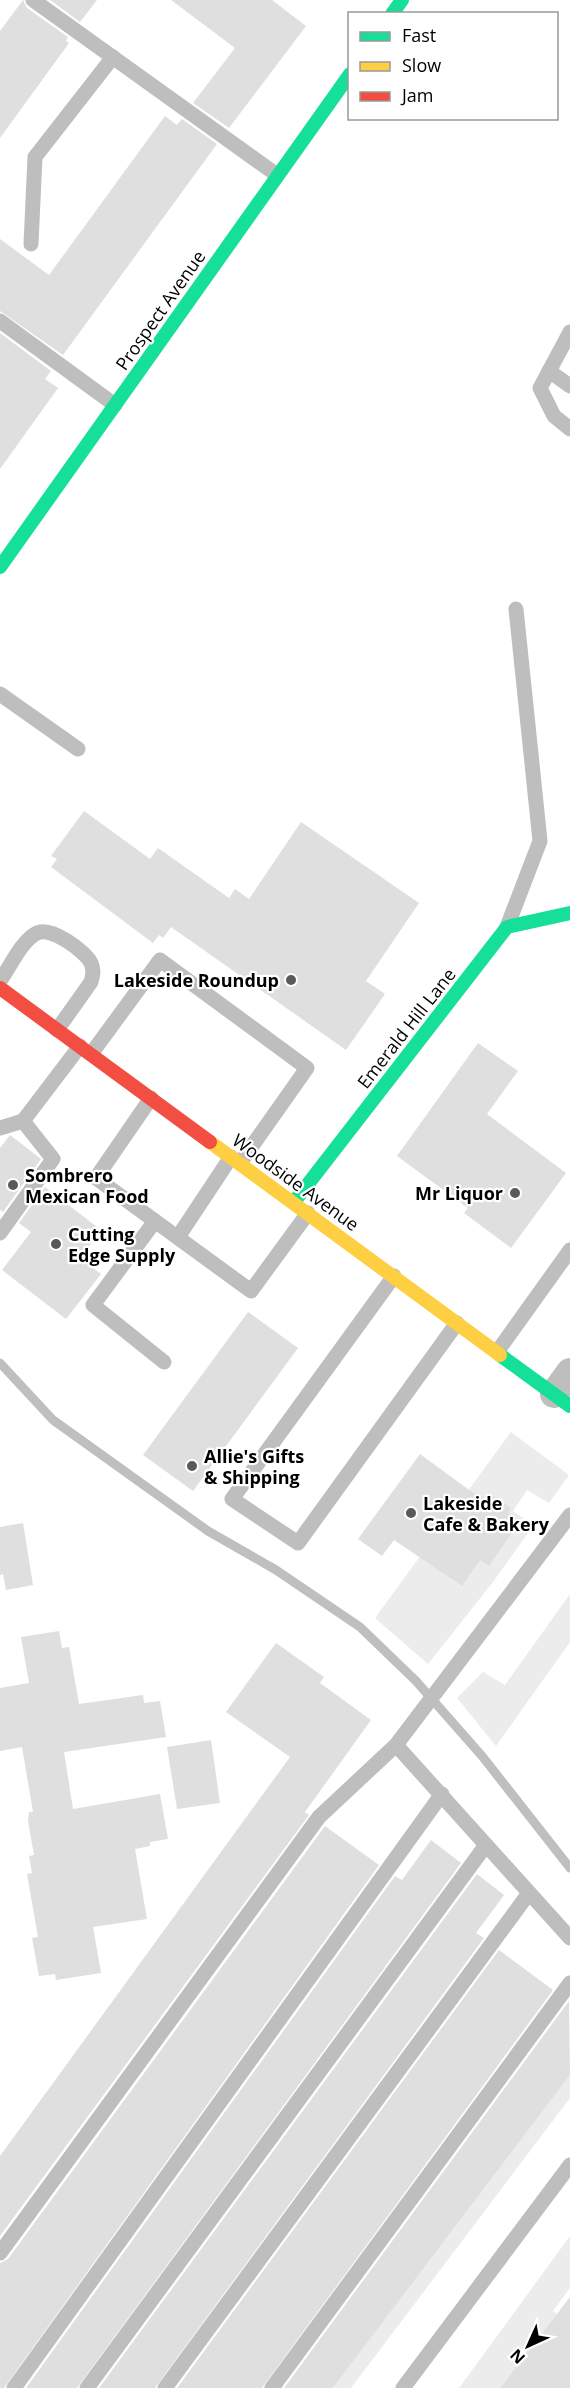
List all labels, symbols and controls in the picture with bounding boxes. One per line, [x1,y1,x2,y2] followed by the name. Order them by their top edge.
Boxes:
[348,12,558,120] legend
[402,23,436,47] text: Fast
[402,53,441,77] text: Slow
[400,83,434,107] text: Jam
[110,245,210,375] street label: Prospect Avenue
[351,963,461,1093] street label: Emerald Hill Lane
[114,968,279,992] place label: Lakeside Roundup
[284,973,298,987] marker: Lakeside Roundup
[228,1128,364,1236] street label: Woodside Avenue
[25,1163,149,1208] place label: Sombrero Mexican Food
[6,1178,20,1192] marker: Sombrero Mexican Food
[415,1181,503,1205] place label: Mr Liquor
[508,1186,522,1200] marker: Mr Liquor
[68,1222,176,1267] place label: Cutting Edge Supply
[49,1237,63,1251] marker: Cutting Edge Supply
[204,1444,304,1489] place label: Allie's Gifts & Shipping
[185,1459,199,1473] marker: Allie's Gifts & Shipping
[423,1491,550,1536] place label: Lakeside Cafe & Bakery
[404,1506,418,1520] marker: Lakeside Cafe & Bakery
[498,2316,558,2376] north arrow
[505,2344,530,2369] text: N

